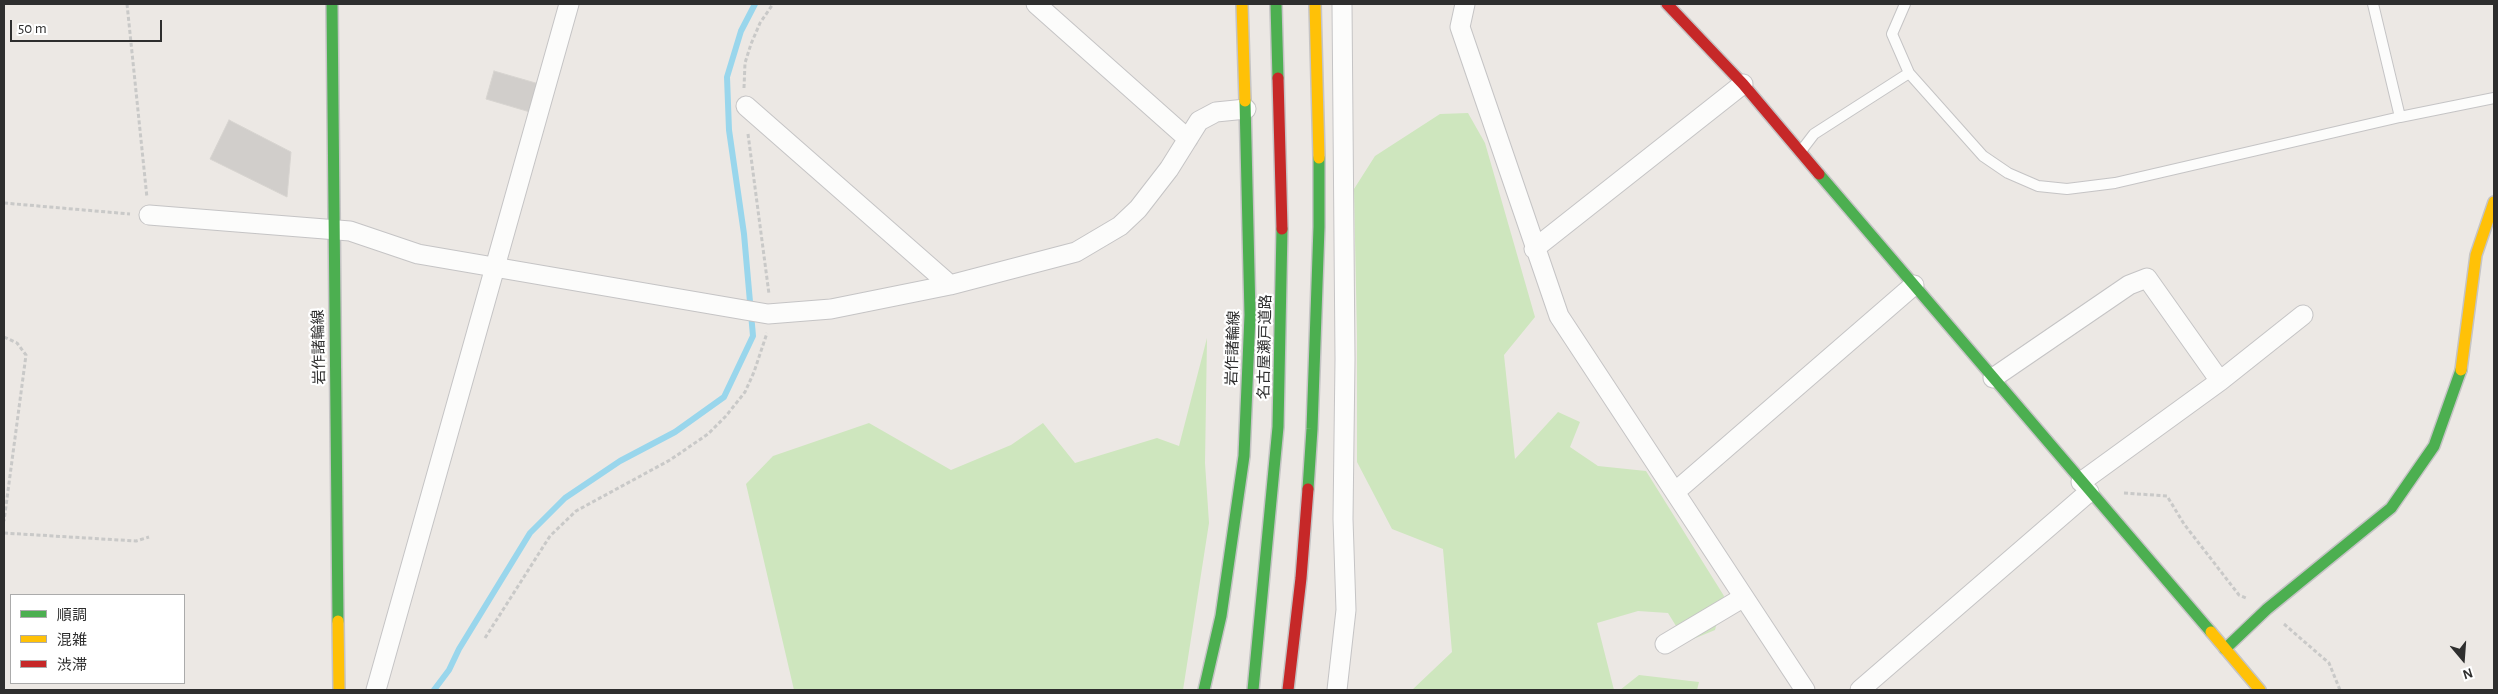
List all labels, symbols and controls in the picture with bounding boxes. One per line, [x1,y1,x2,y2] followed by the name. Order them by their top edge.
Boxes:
[12,10,165,42] scale bar
[18,21,47,36] text: 50 m
[1255,294,1275,400] street label: 名古屋瀬戸道路
[309,309,329,385] street label: 岩作諸輪線
[1223,310,1243,386] street label: 岩作諸輪線
[10,594,185,684] legend
[57,608,87,623] text: 順調
[57,633,87,648] text: 混雑
[2438,634,2488,684] north arrow
[57,658,87,673] text: 渋滞
[2461,665,2474,681] text: N

